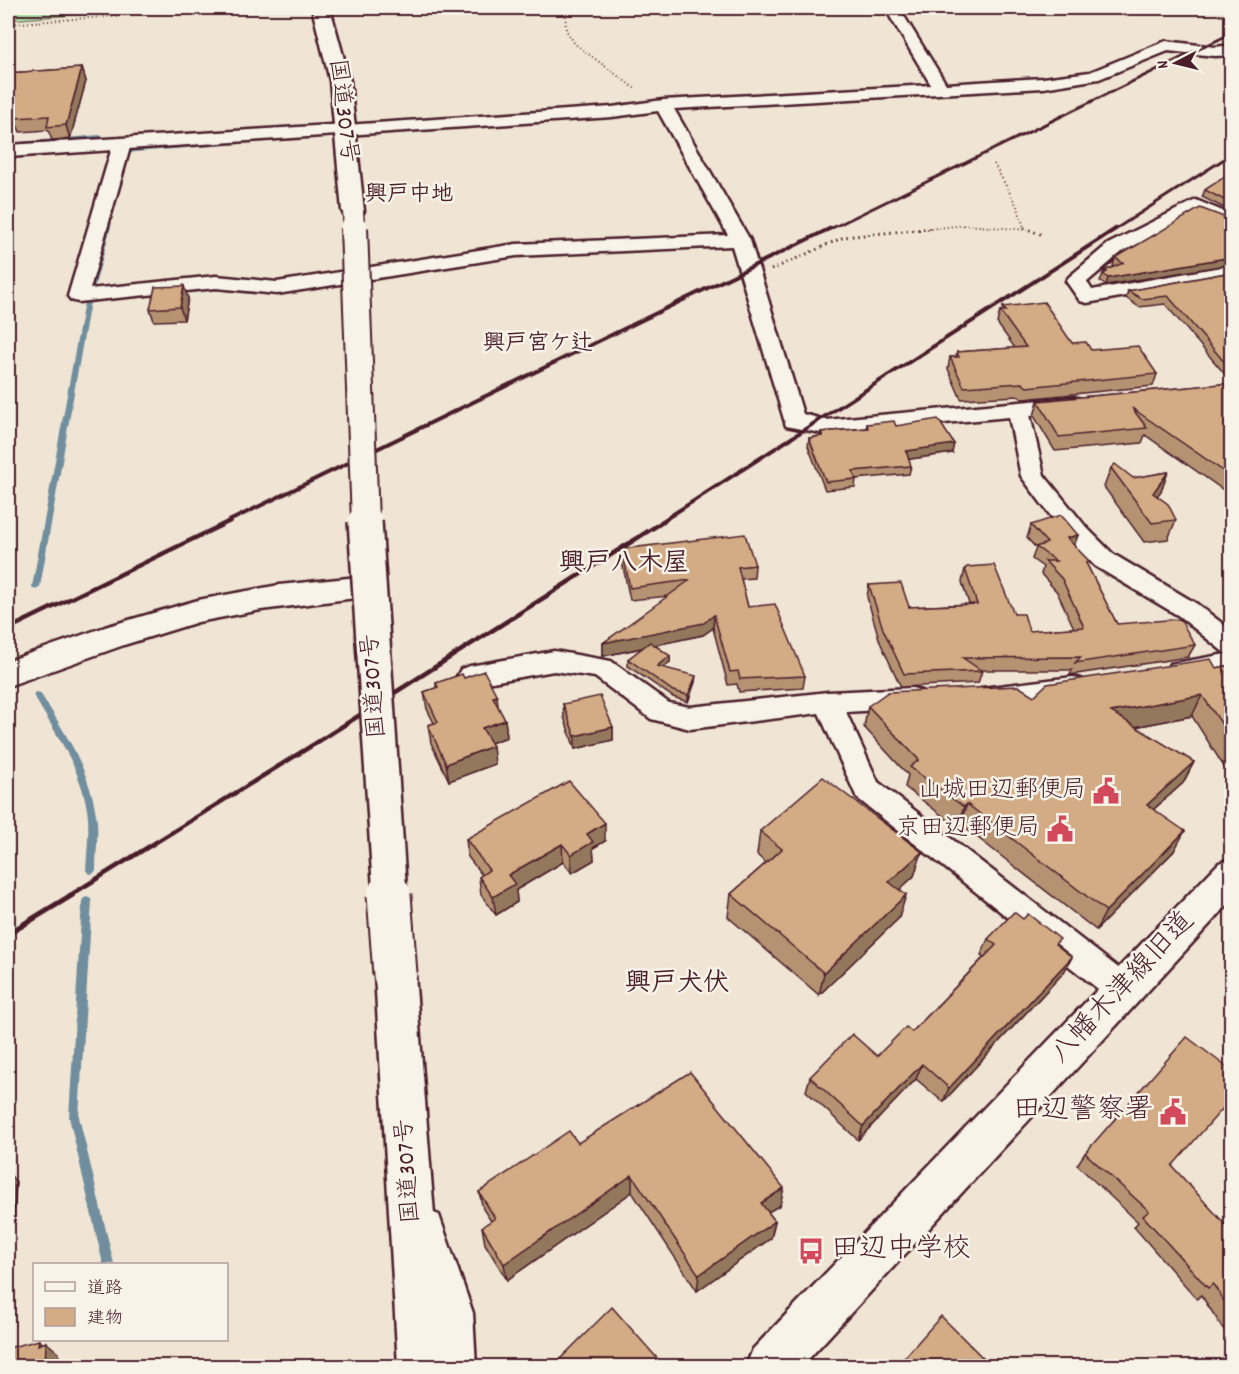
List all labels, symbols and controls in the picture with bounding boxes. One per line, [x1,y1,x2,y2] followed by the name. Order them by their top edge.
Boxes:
[1146,33,1206,93] north arrow
[319,57,365,165] street label: 国道307号
[1152,59,1175,70] text: N
[365,180,453,211] district label: 興戸中地
[483,329,593,360] district label: 興戸宮ケ辻
[559,546,689,583] district label: 興戸八木屋
[354,632,396,740] street label: 国道307号
[918,774,1086,808] place label: 山城田辺郵便局
[1091,776,1121,806] public building icon: 山城田辺郵便局
[896,812,1040,846] place label: 京田辺郵便局
[1045,814,1075,844] public building icon: 京田辺郵便局
[1043,904,1205,1074] street label: 八幡木津線旧道
[625,966,729,1003] district label: 興戸犬伏
[1013,1092,1153,1132] place label: 田辺警察署
[1158,1097,1188,1127] public building icon: 田辺警察署
[388,1117,430,1225] street label: 国道307号
[831,1231,971,1271] place label: 田辺中学校
[796,1236,826,1266] bus stop icon: 田辺中学校
[33,1263,228,1341] legend
[87,1277,123,1302] text: 道路
[87,1307,123,1332] text: 建物

